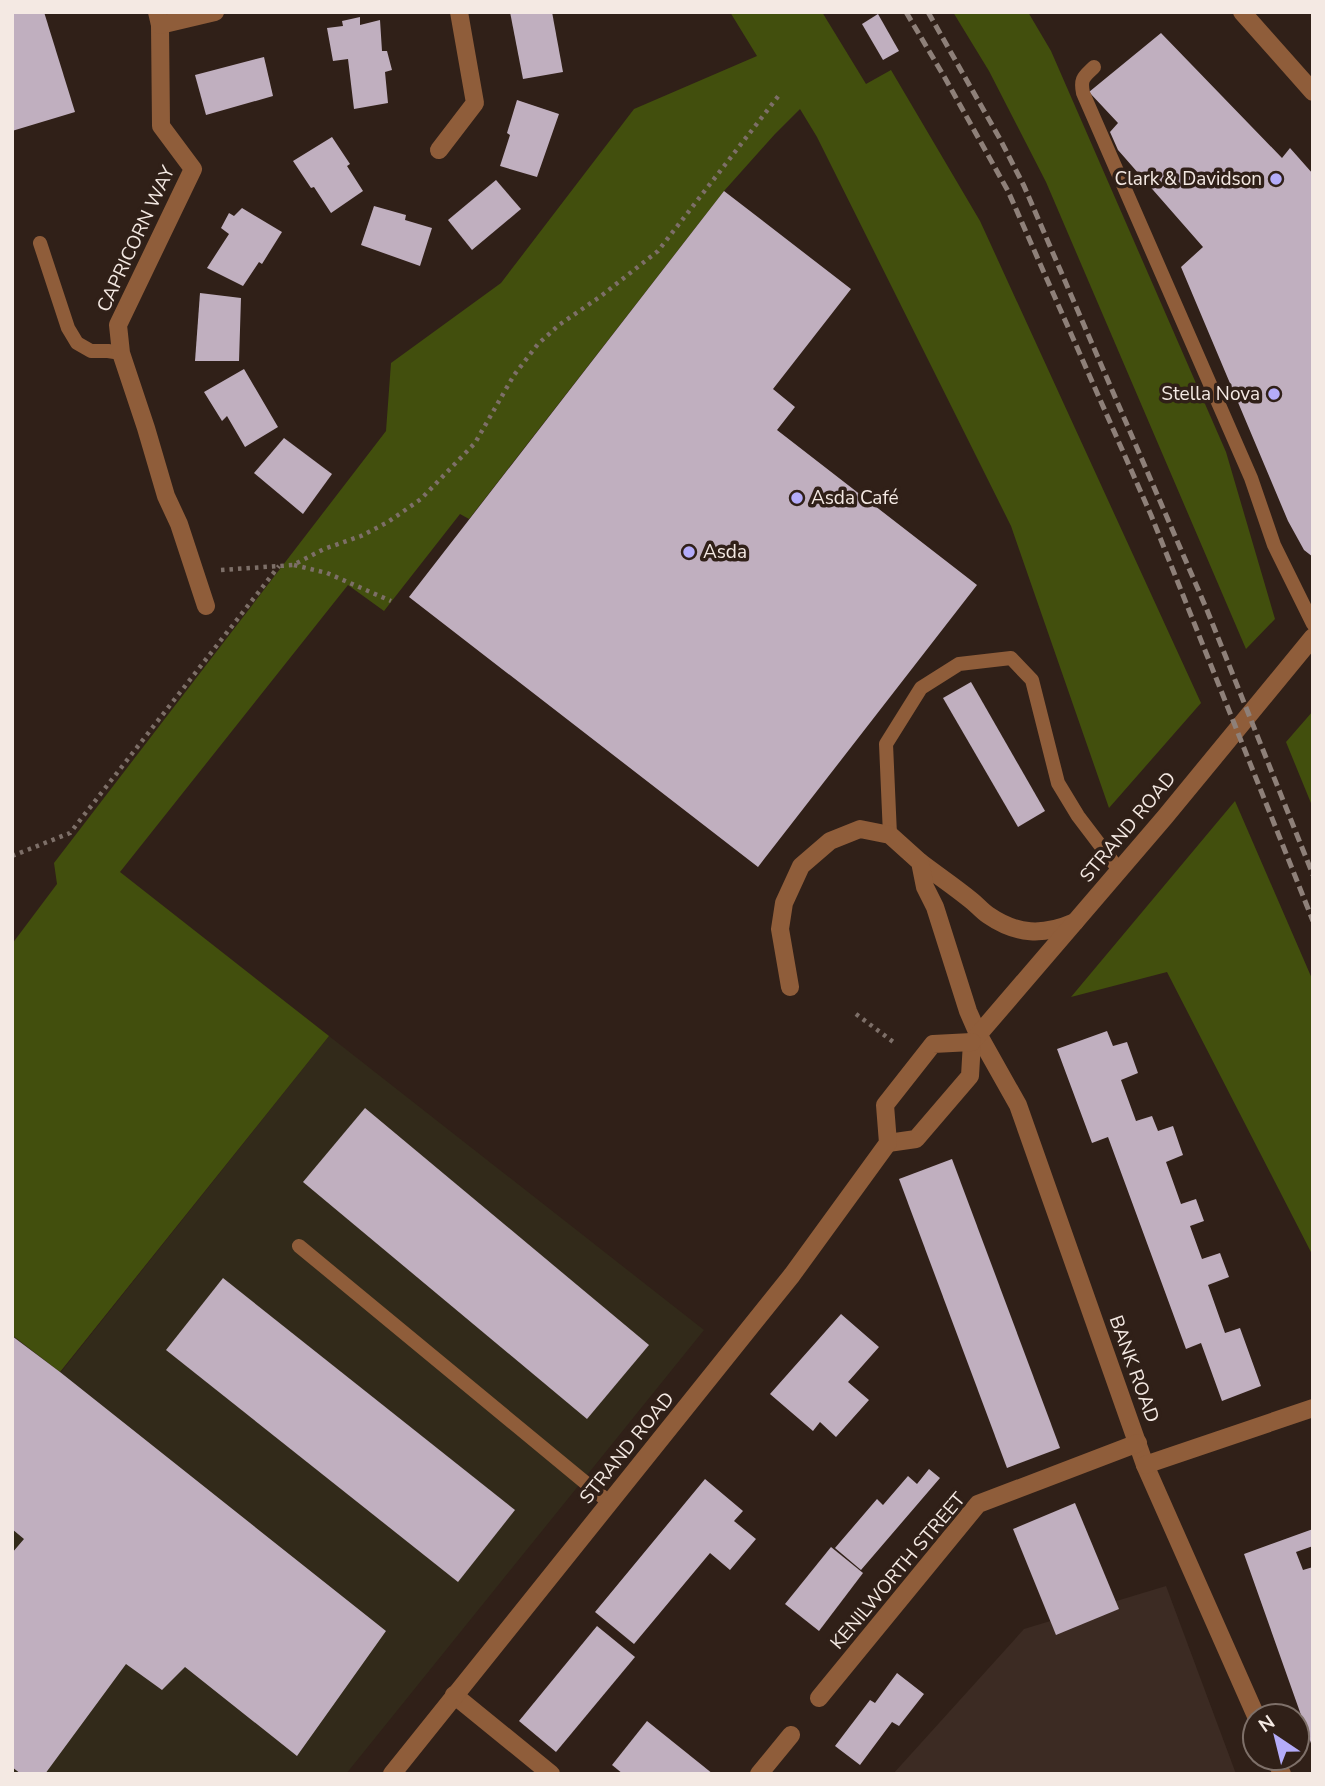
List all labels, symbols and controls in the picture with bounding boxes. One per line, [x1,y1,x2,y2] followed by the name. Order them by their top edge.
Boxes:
[91,161,182,316] street label: CAPRICORN WAY
[1114,166,1262,192] place label: Clark & Davidson
[1268,171,1284,187] marker: Clark & Davidson
[1161,381,1260,407] place label: Stella Nova
[1266,386,1282,402] marker: Stella Nova
[811,485,899,511] place label: Asda Café
[789,490,805,506] marker: Asda Café
[703,539,747,565] place label: Asda
[681,544,697,560] marker: Asda
[1074,766,1182,888] street label: STRAND ROAD
[1103,1312,1165,1426] street label: BANK ROAD
[574,1387,680,1509] street label: STRAND ROAD
[825,1487,972,1655] street label: KENILWORTH STREET
[1241,1702,1311,1772] north arrow
[1254,1709,1280,1739] text: N

